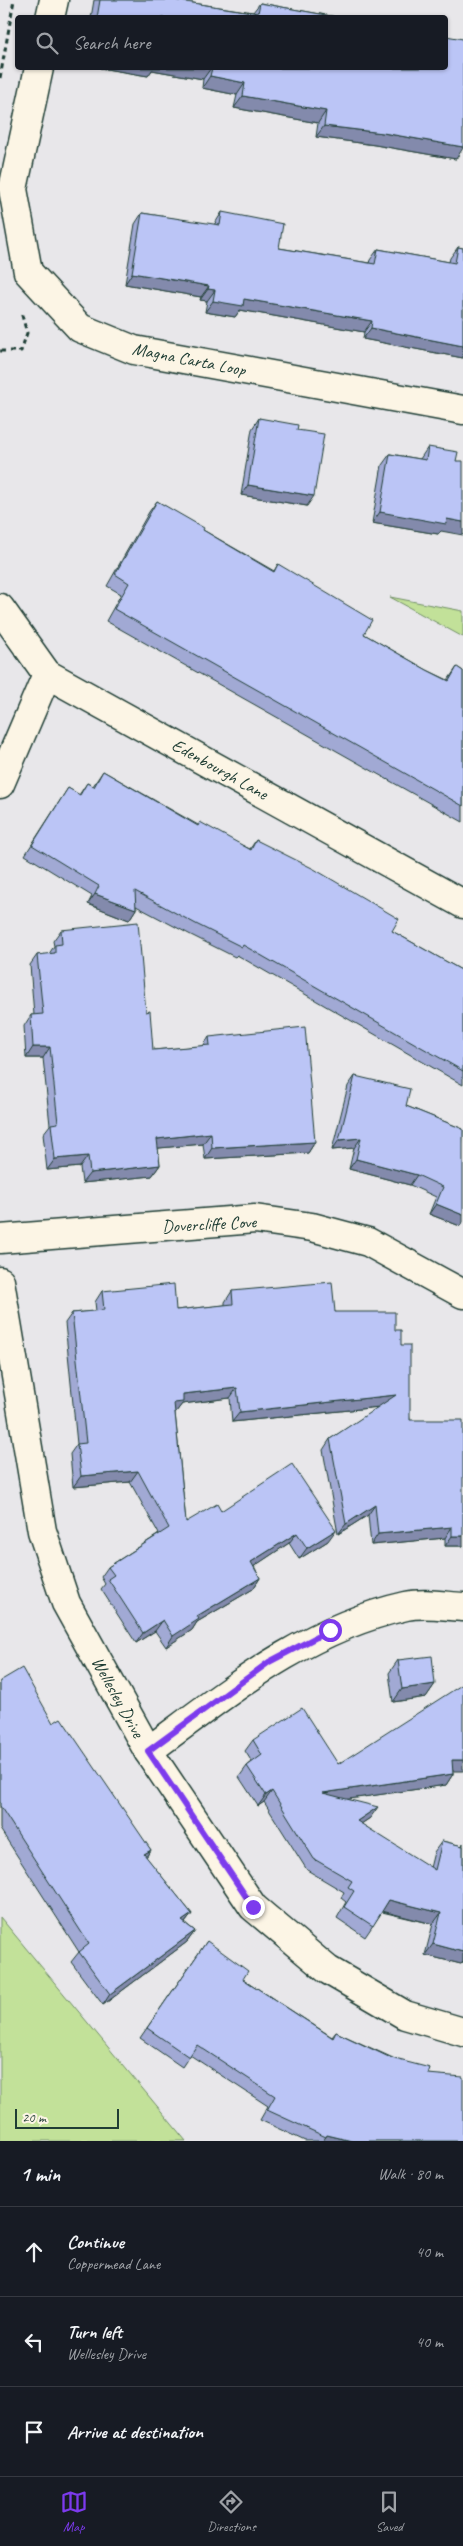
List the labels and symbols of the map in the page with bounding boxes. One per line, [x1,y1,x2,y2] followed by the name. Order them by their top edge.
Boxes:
[131,337,249,381] street label: Magna Carta Loop
[168,734,273,805] street label: Edenbourgh Lane
[161,1210,258,1237] street label: Dovercliffe Cove
[319,1619,342,1642] route start
[87,1653,150,1742] street label: Wellesley Drive
[242,1896,265,1919] route end
[15,2106,119,2129] scale bar

